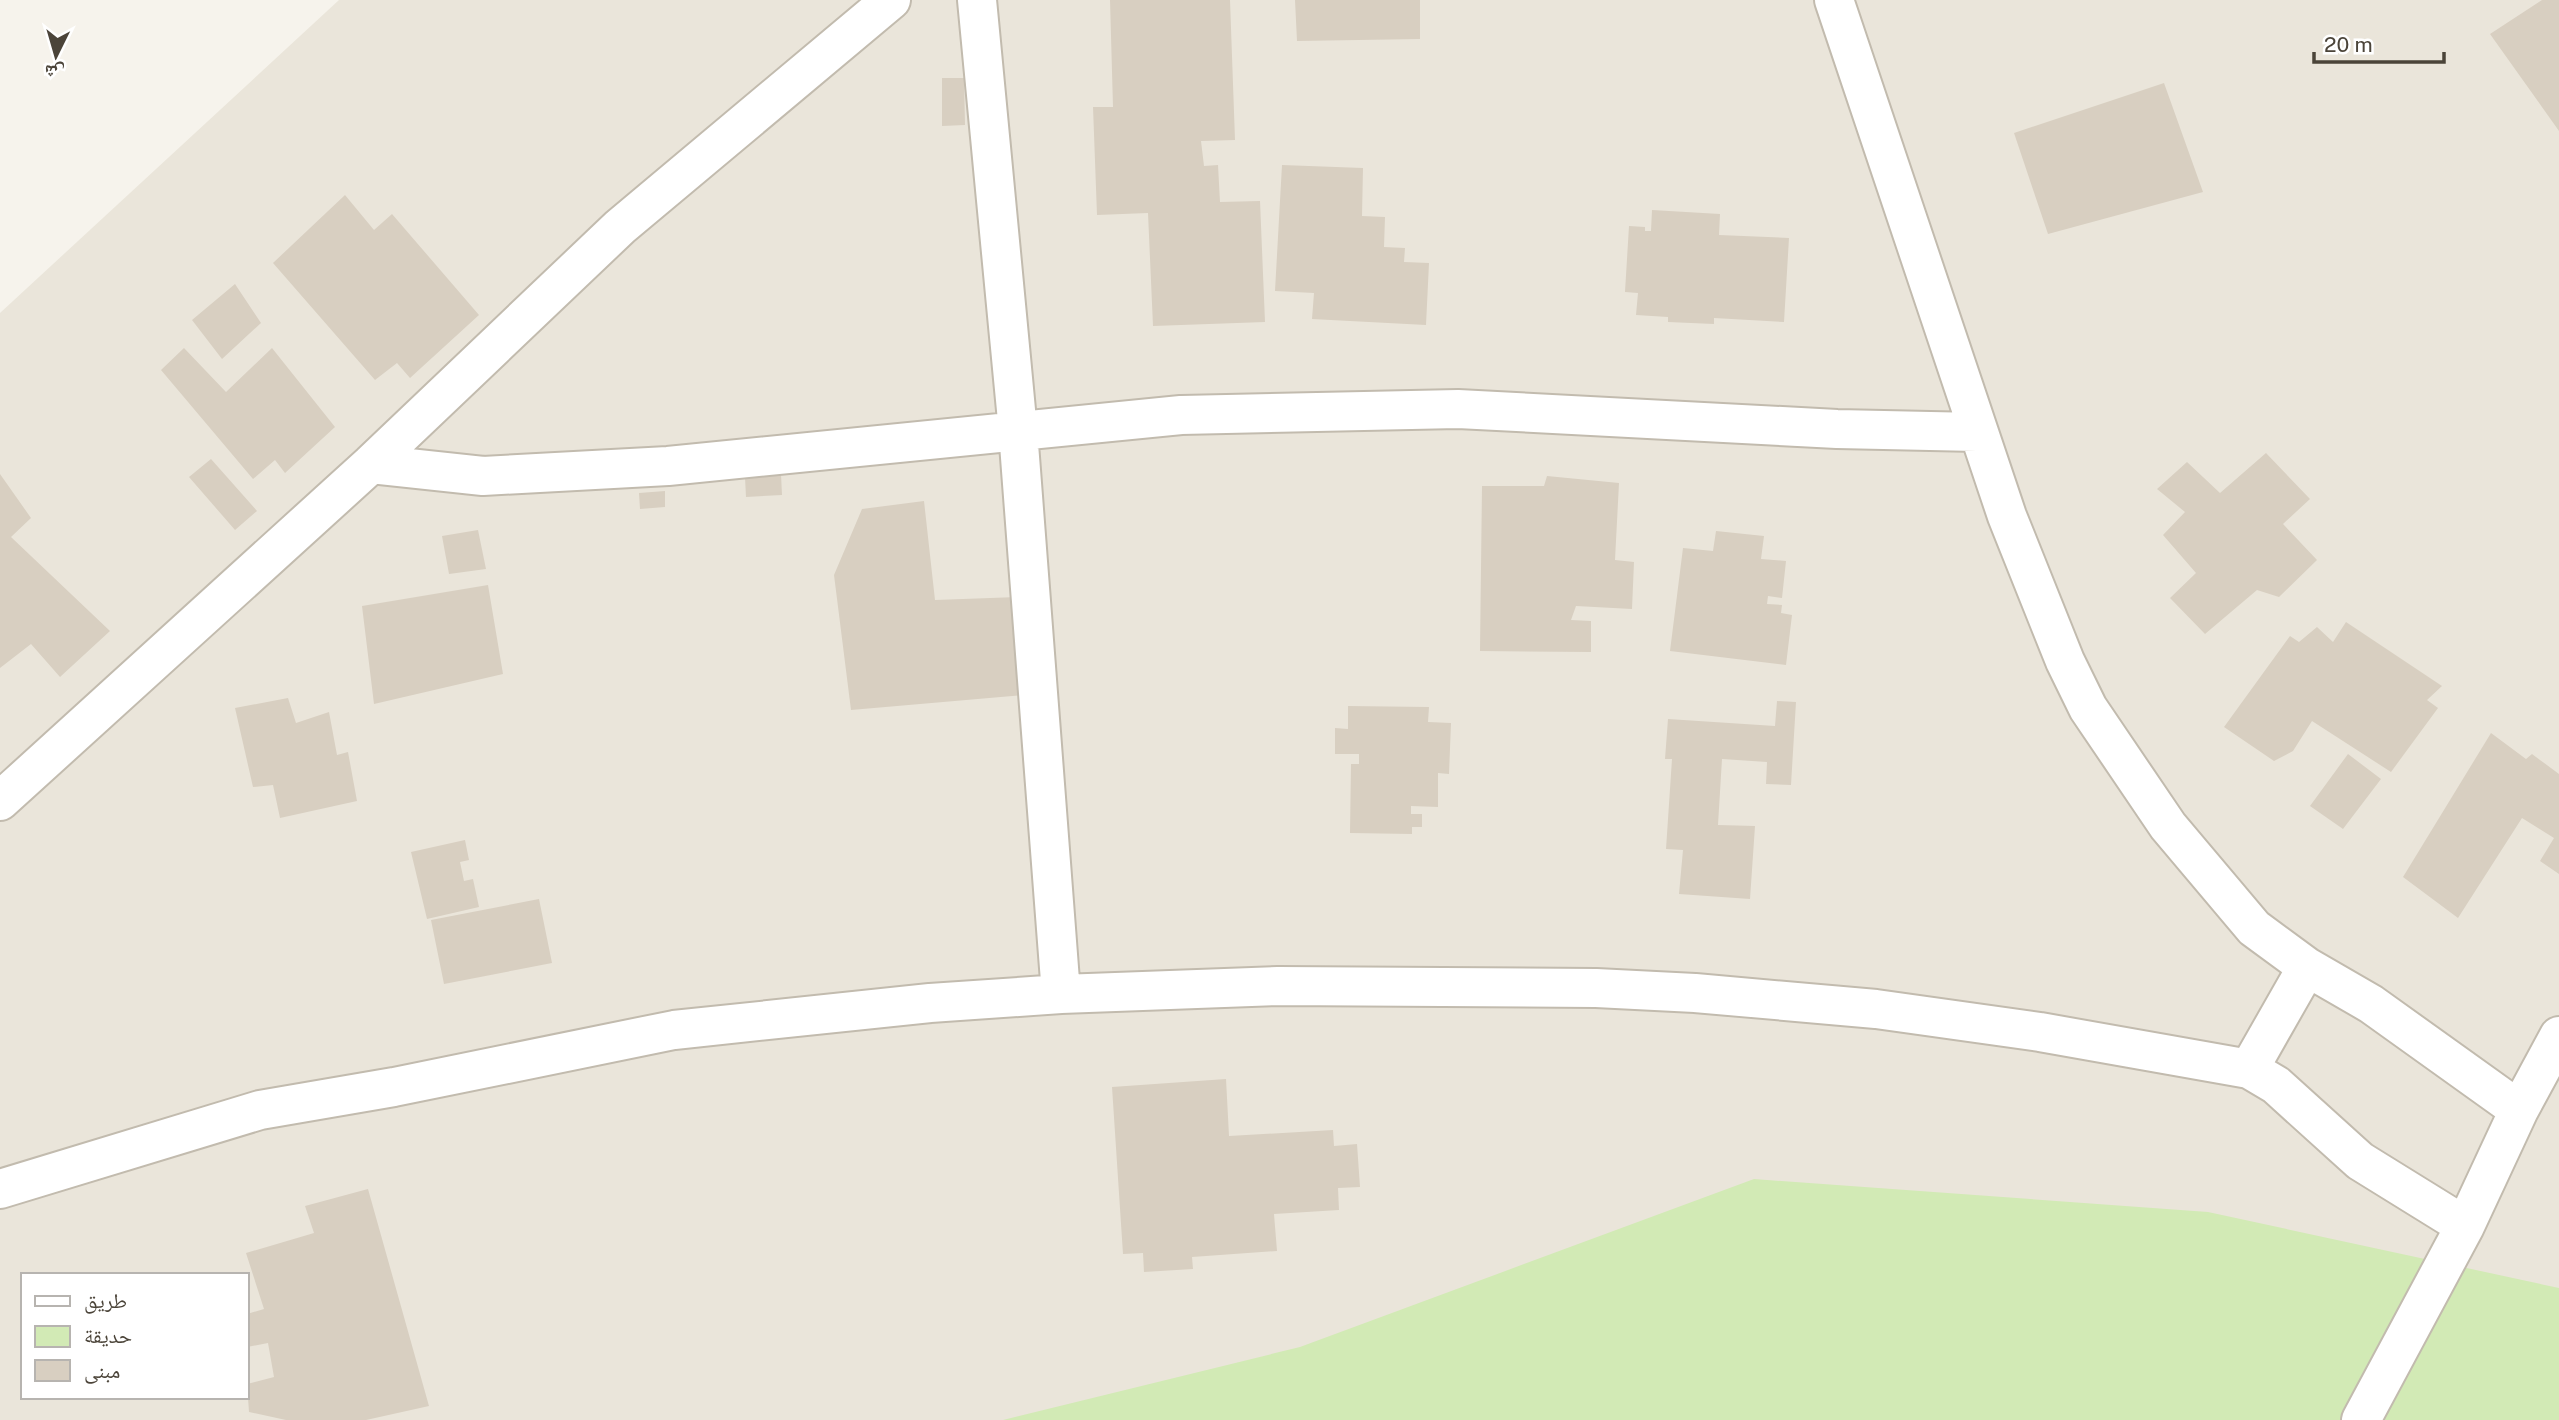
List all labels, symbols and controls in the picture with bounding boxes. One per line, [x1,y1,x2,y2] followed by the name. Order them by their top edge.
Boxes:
[21,21,91,91] north arrow
[2314,21,2444,65] scale bar
[2324,32,2373,57] text: 20 m
[44,60,66,85] text: ش
[21,1273,248,1399] legend
[84,1288,127,1314] text: طريق
[84,1323,132,1348] text: حديقة
[84,1358,120,1384] text: مبنى

